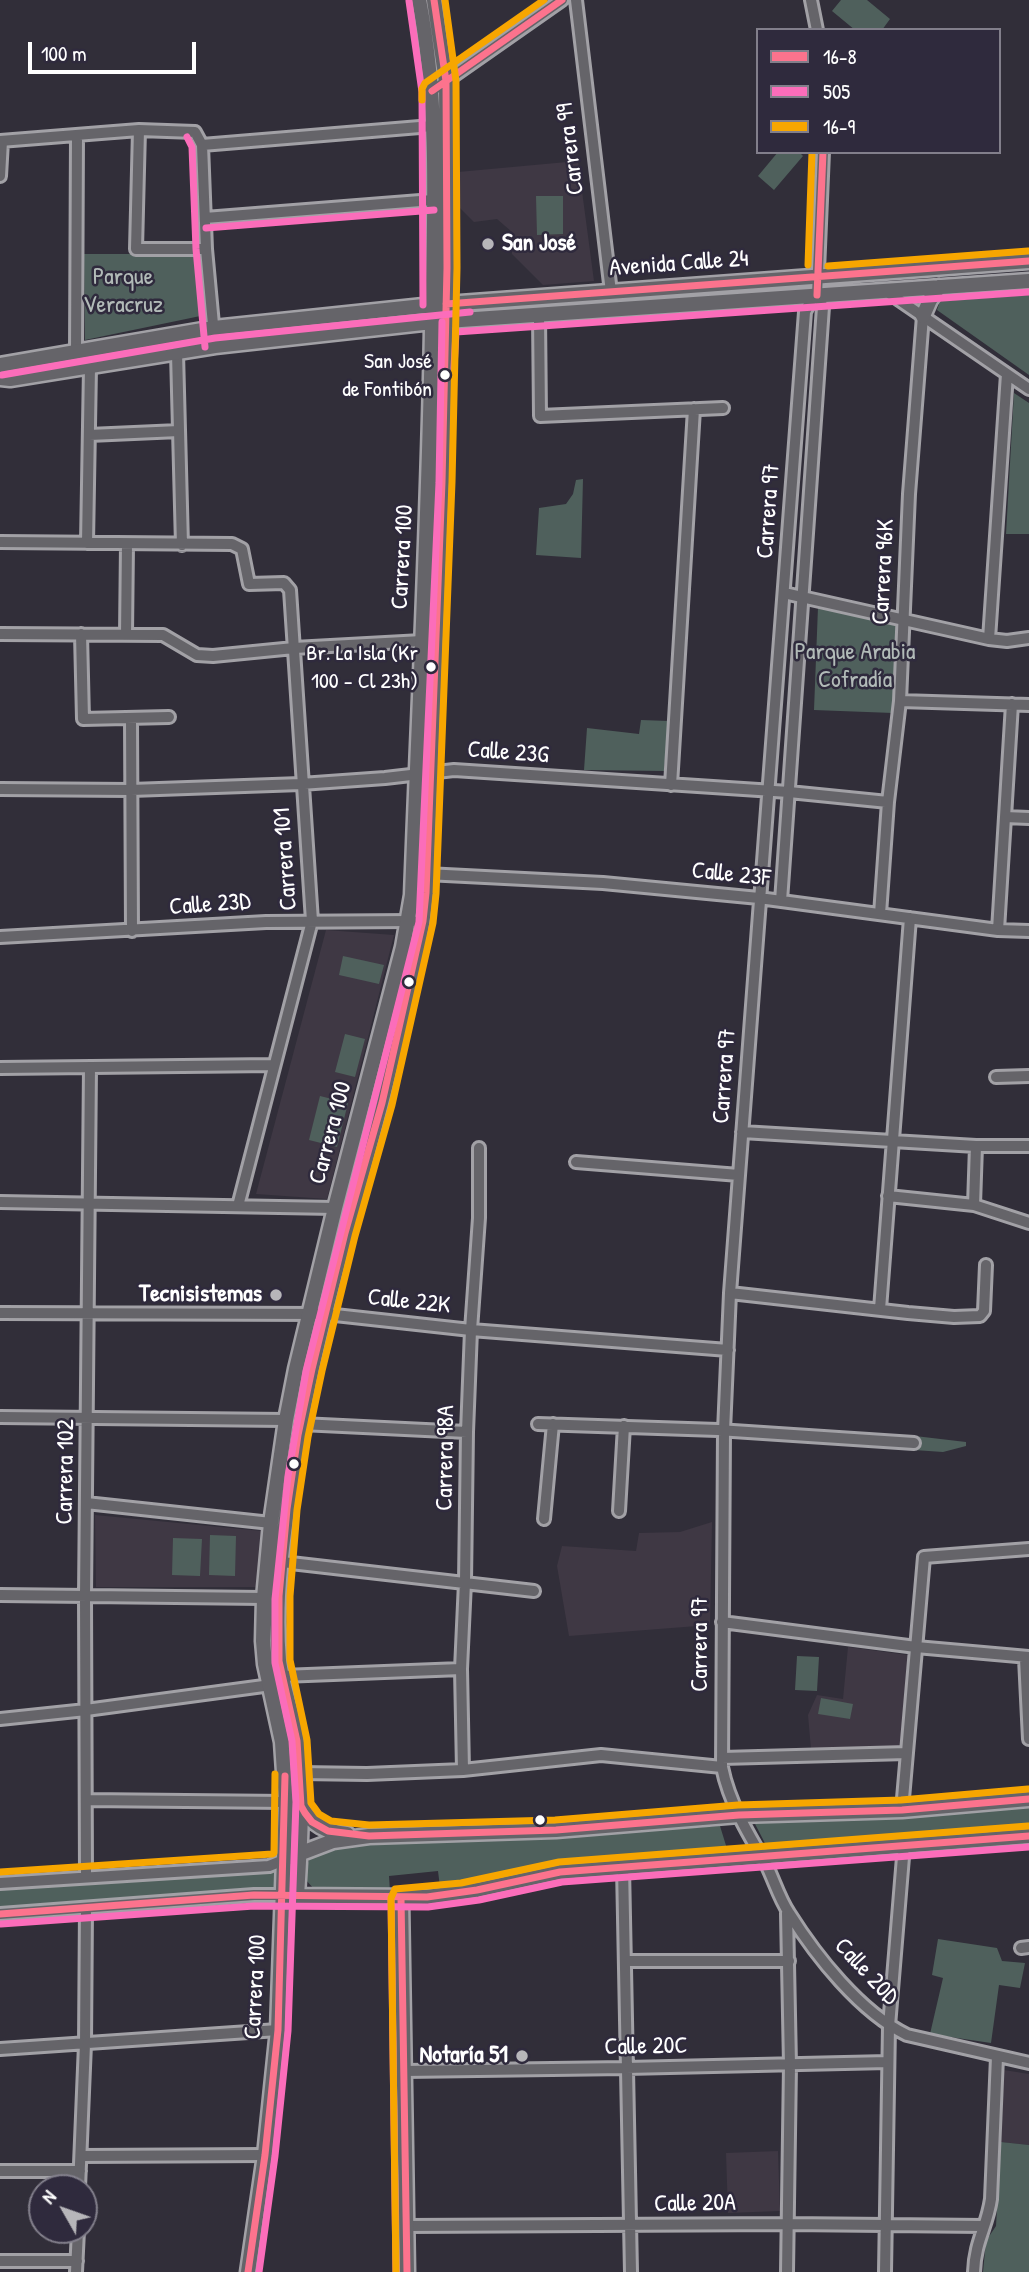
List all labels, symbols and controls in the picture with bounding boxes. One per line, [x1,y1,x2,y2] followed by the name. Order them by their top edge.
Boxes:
[32,28,200,72] scale bar
[756,28,1001,154] legend
[41,39,87,68] text: 100 m
[823,42,857,71] text: 16-8
[823,77,850,106] text: 505
[551,101,591,197] street label: Carrera 99
[823,112,855,141] text: 16-9
[502,230,576,258] place label: San José
[480,236,496,252] marker: San José
[608,245,750,283] street label: Avenida Calle 24
[83,264,163,320] park label: Parque Veracruz
[342,349,432,400] place label: San José de Fontibón
[438,368,452,382] marker: San José de Fontibón
[751,462,787,560] street label: Carrera 97
[386,504,420,610] street label: Carrera 100
[867,518,901,626] street label: Carrera 96K
[794,639,916,695] park label: Parque Arabia Cofradía
[306,641,418,692] place label: Br. La Isla (Kr 100 - Cl 23h)
[424,660,438,674] marker: Br. La Isla (Kr 100 - Cl 23h)
[466,736,550,770] street label: Calle 23G
[268,807,304,911] street label: Carrera 101
[690,857,772,893] street label: Calle 23F
[168,888,252,922] street label: Calle 23D
[402,975,416,989] unlabelled marker
[707,1027,743,1125] street label: Carrera 97
[304,1079,358,1187] street label: Carrera 100
[139,1281,262,1309] place label: Tecnisistemas
[366,1283,452,1321] street label: Calle 22K
[268,1287,284,1303] marker: Tecnisistemas
[431,1405,461,1511] street label: Carrera 98A
[51,1419,81,1525] street label: Carrera 102
[287,1457,301,1471] unlabelled marker
[687,1596,715,1692] street label: Carrera 97
[533,1813,547,1827] unlabelled marker
[828,1932,904,2012] street label: Calle 20D
[239,1934,273,2040] street label: Carrera 100
[604,2032,688,2062] street label: Calle 20C
[419,2042,508,2070] place label: Notaría 51
[514,2048,530,2064] marker: Notaría 51
[28,2174,98,2244] north arrow
[35,2185,62,2209] text: N
[654,2189,736,2219] street label: Calle 20A

